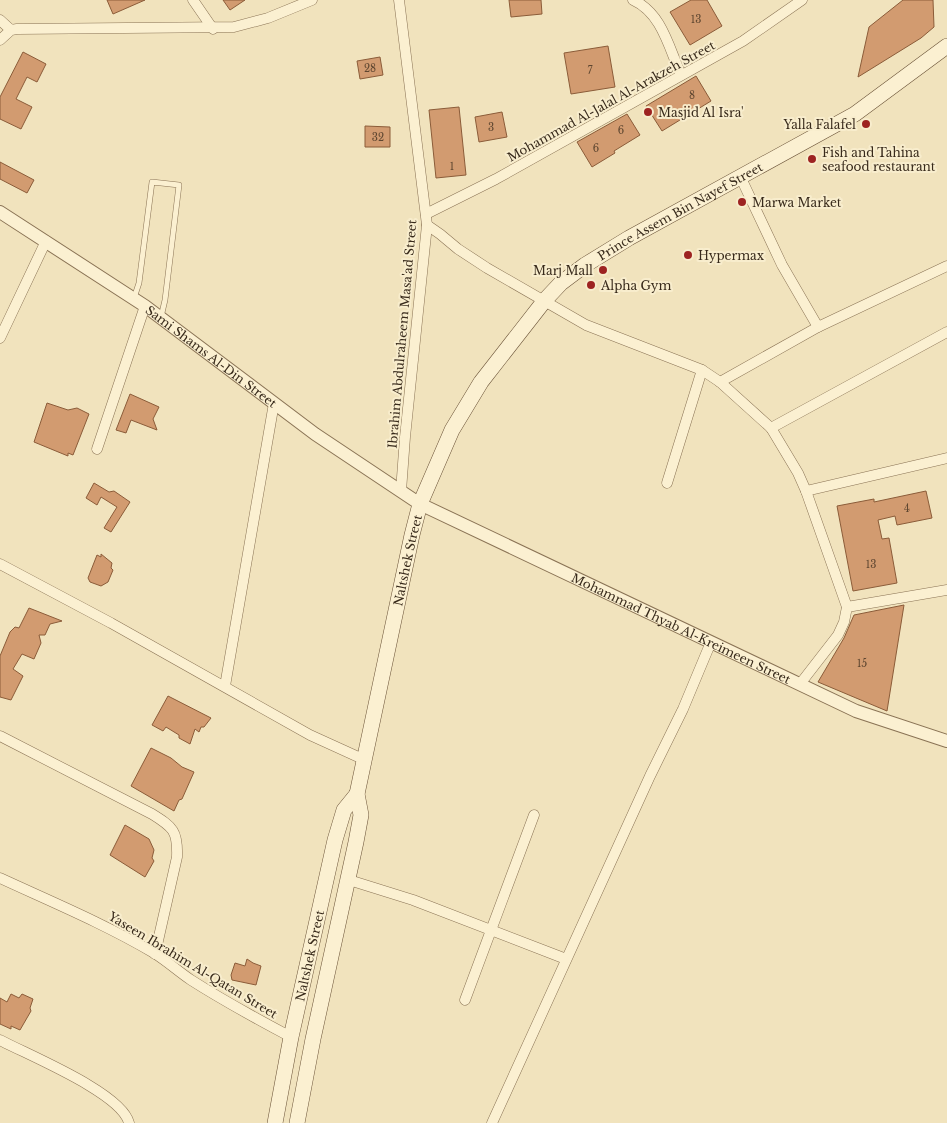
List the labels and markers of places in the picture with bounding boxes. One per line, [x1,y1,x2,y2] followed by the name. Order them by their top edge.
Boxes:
[658,105,744,120] place label: Masjid Al Isra'
[642,106,654,118] marker: Masjid Al Isra'
[783,117,856,132] place label: Yalla Falafel
[860,118,872,130] marker: Yalla Falafel
[822,145,936,174] place label: Fish and Tahina seafood restaurant
[806,153,818,165] marker: Fish and Tahina seafood restaurant
[752,195,842,210] place label: Marwa Market
[736,196,748,208] marker: Marwa Market
[698,248,765,263] place label: Hypermax
[682,249,694,261] marker: Hypermax
[533,263,593,278] place label: Marj Mall
[597,264,609,276] marker: Marj Mall
[600,278,671,293] place label: Alpha Gym
[585,279,597,291] marker: Alpha Gym

